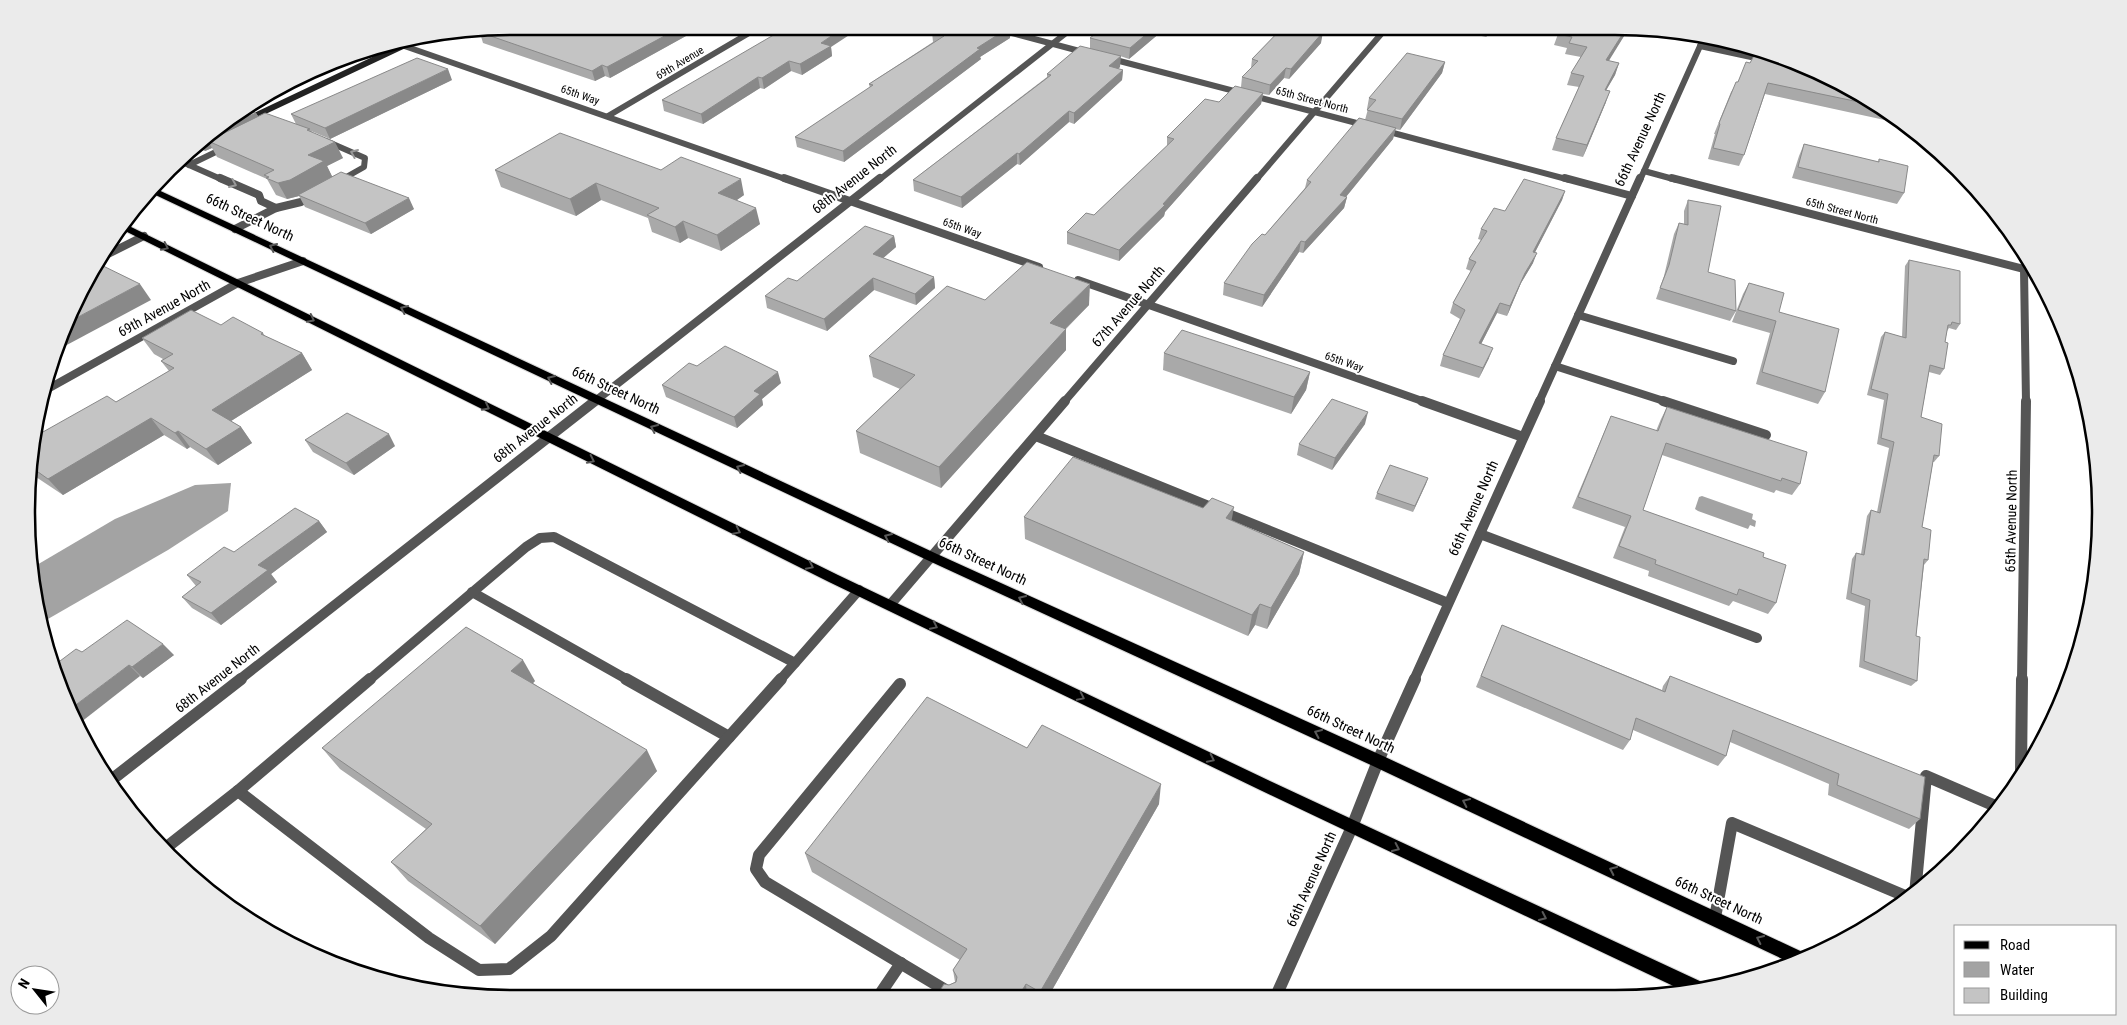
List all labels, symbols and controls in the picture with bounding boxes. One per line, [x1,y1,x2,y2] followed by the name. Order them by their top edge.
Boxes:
[654,44,706,82] street label: 69th Avenue
[559,82,601,108] street label: 65th Way
[1274,84,1350,116] street label: 65th Street North
[1611,89,1669,189] street label: 66th Avenue North
[809,141,899,217] street label: 68th Avenue North
[350,149,359,160] one-way arrow
[228,177,237,188] one-way arrow
[203,190,297,244] street label: 66th Street North
[1804,195,1880,227] street label: 65th Street North
[941,215,983,241] street label: 65th Way
[160,240,169,251] one-way arrow
[269,243,278,254] one-way arrow
[1088,262,1168,350] street label: 67th Avenue North
[115,276,213,340] street label: 69th Avenue North
[400,305,409,316] one-way arrow
[305,313,314,323] one-way arrow
[1323,349,1365,375] street label: 65th Way
[569,363,663,417] street label: 66th Street North
[547,375,556,385] one-way arrow
[490,390,580,466] street label: 68th Avenue North
[481,401,490,411] one-way arrow
[650,424,659,434] one-way arrow
[586,453,595,463] one-way arrow
[1445,458,1501,558] street label: 66th Avenue North
[736,464,745,474] one-way arrow
[2002,470,2020,572] street label: 65th Avenue North
[732,525,741,535] one-way arrow
[884,533,893,543] one-way arrow
[936,534,1030,588] street label: 66th Street North
[805,560,814,570] one-way arrow
[1018,594,1027,605] one-way arrow
[929,620,938,630] one-way arrow
[172,640,262,716] street label: 68th Avenue North
[1076,690,1085,701] one-way arrow
[1304,702,1398,756] street label: 66th Street North
[1314,729,1323,740] one-way arrow
[1206,753,1215,763] one-way arrow
[1462,797,1471,808] one-way arrow
[1283,829,1339,929] street label: 66th Avenue North
[1391,841,1400,852] one-way arrow
[1609,866,1618,877] one-way arrow
[1672,873,1766,927] street label: 66th Street North
[1538,910,1547,921] one-way arrow
[1954,925,2117,1015] legend
[1756,935,1765,945] one-way arrow
[2000,936,2030,954] text: Road
[2000,961,2035,979] text: Water
[10,965,60,1015] north arrow
[15,976,33,991] text: N
[2000,986,2048,1004] text: Building

